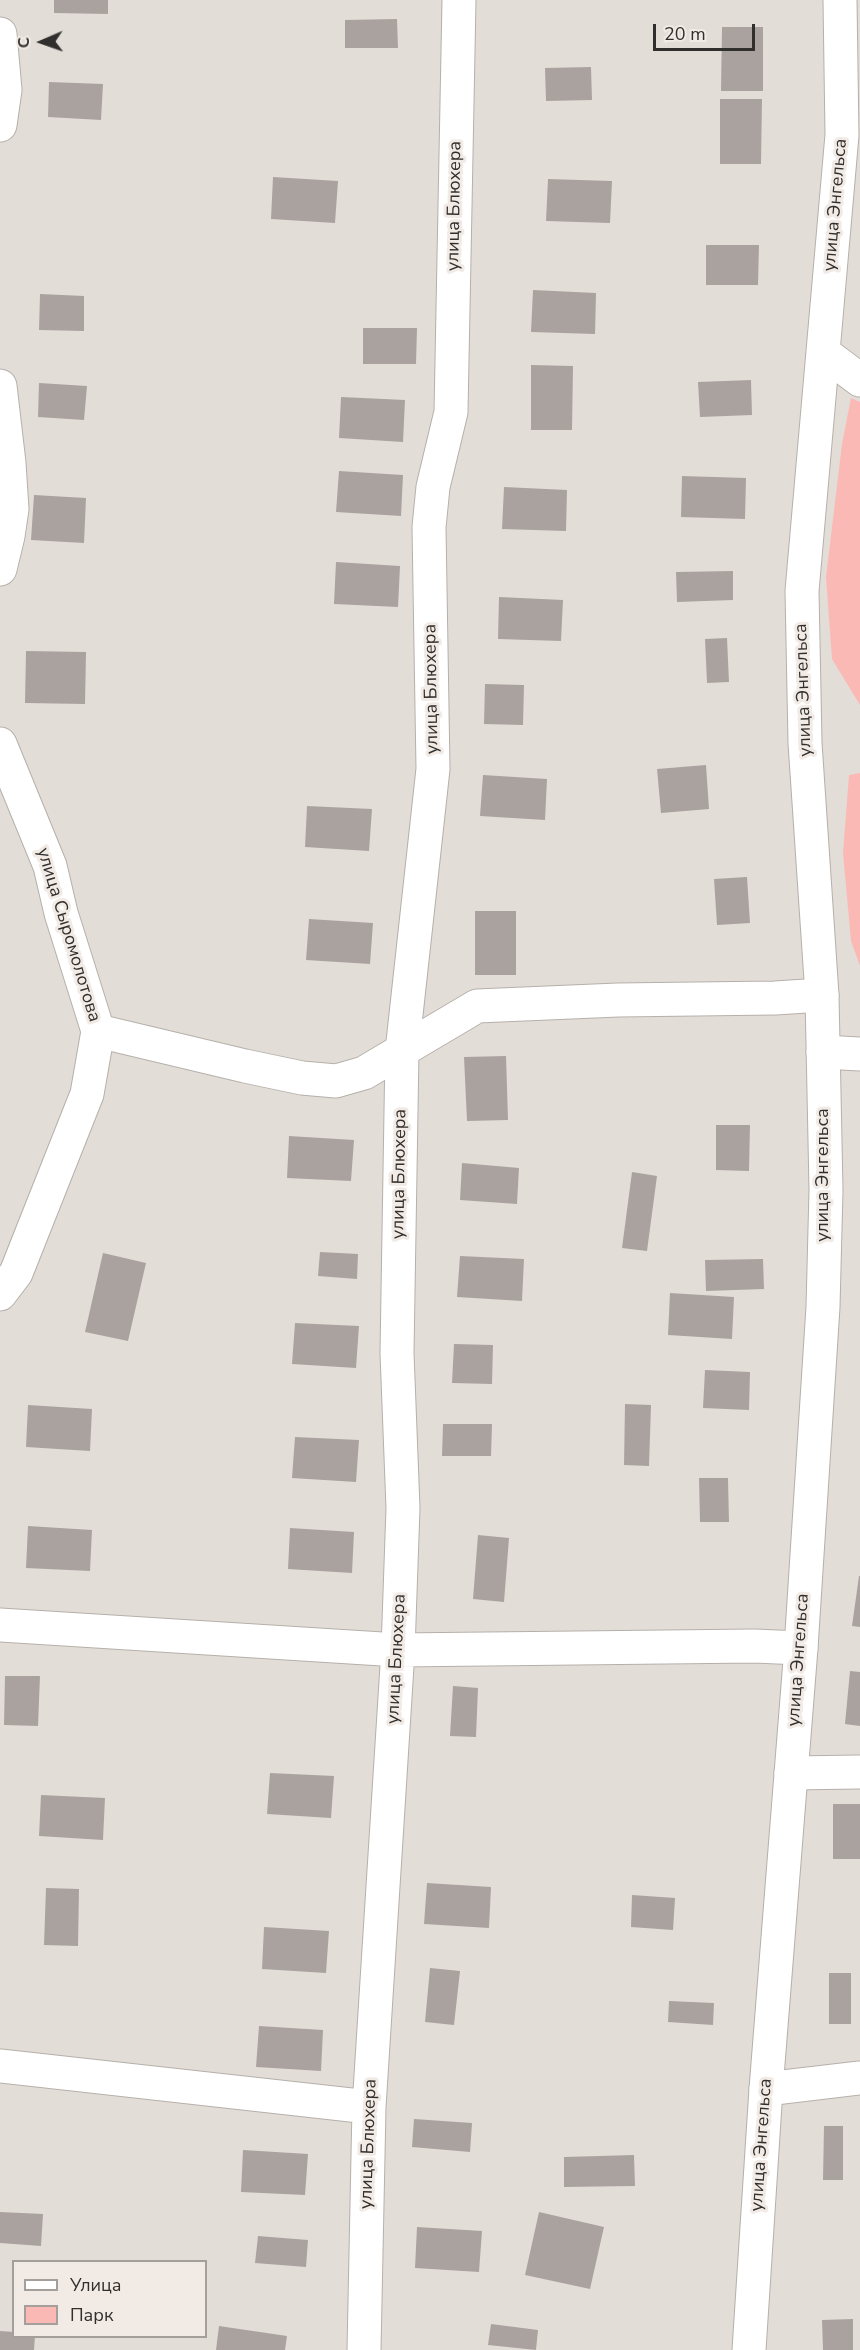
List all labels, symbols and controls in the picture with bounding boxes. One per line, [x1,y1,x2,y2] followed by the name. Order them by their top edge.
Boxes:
[12,12,72,72] north arrow
[656,12,758,50] scale bar
[664,22,706,46] text: 20 m
[13,37,35,48] text: С
[819,138,853,272] street label: улица Энгельса
[443,141,467,271] street label: улица Блюхера
[791,623,817,757] street label: улица Энгельса
[420,624,444,754] street label: улица Блюхера
[31,845,105,1025] street label: улица Сыромолотова
[813,1108,835,1242] street label: улица Энгельса
[388,1109,412,1239] street label: улица Блюхера
[383,1593,411,1725] street label: улица Блюхера
[784,1593,814,1727] street label: улица Энгельса
[747,2078,777,2212] street label: улица Энгельса
[356,2079,382,2209] street label: улица Блюхера
[12,2260,207,2338] legend
[70,2273,121,2297] text: Улица
[70,2303,113,2327] text: Парк

